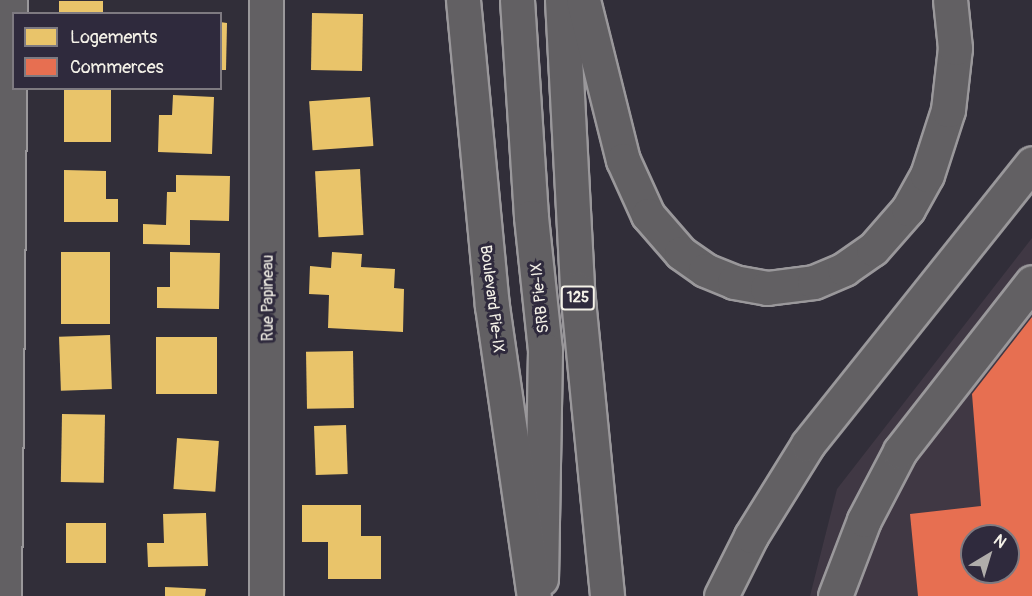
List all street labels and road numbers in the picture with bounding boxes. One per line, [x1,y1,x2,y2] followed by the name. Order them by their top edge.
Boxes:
[476,244,508,354] street label: Boulevard Pie-IX
[258,255,278,341] street label: Rue Papineau
[527,262,553,334] street label: SRB Pie-IX
[560,286,596,310] road number: 125

